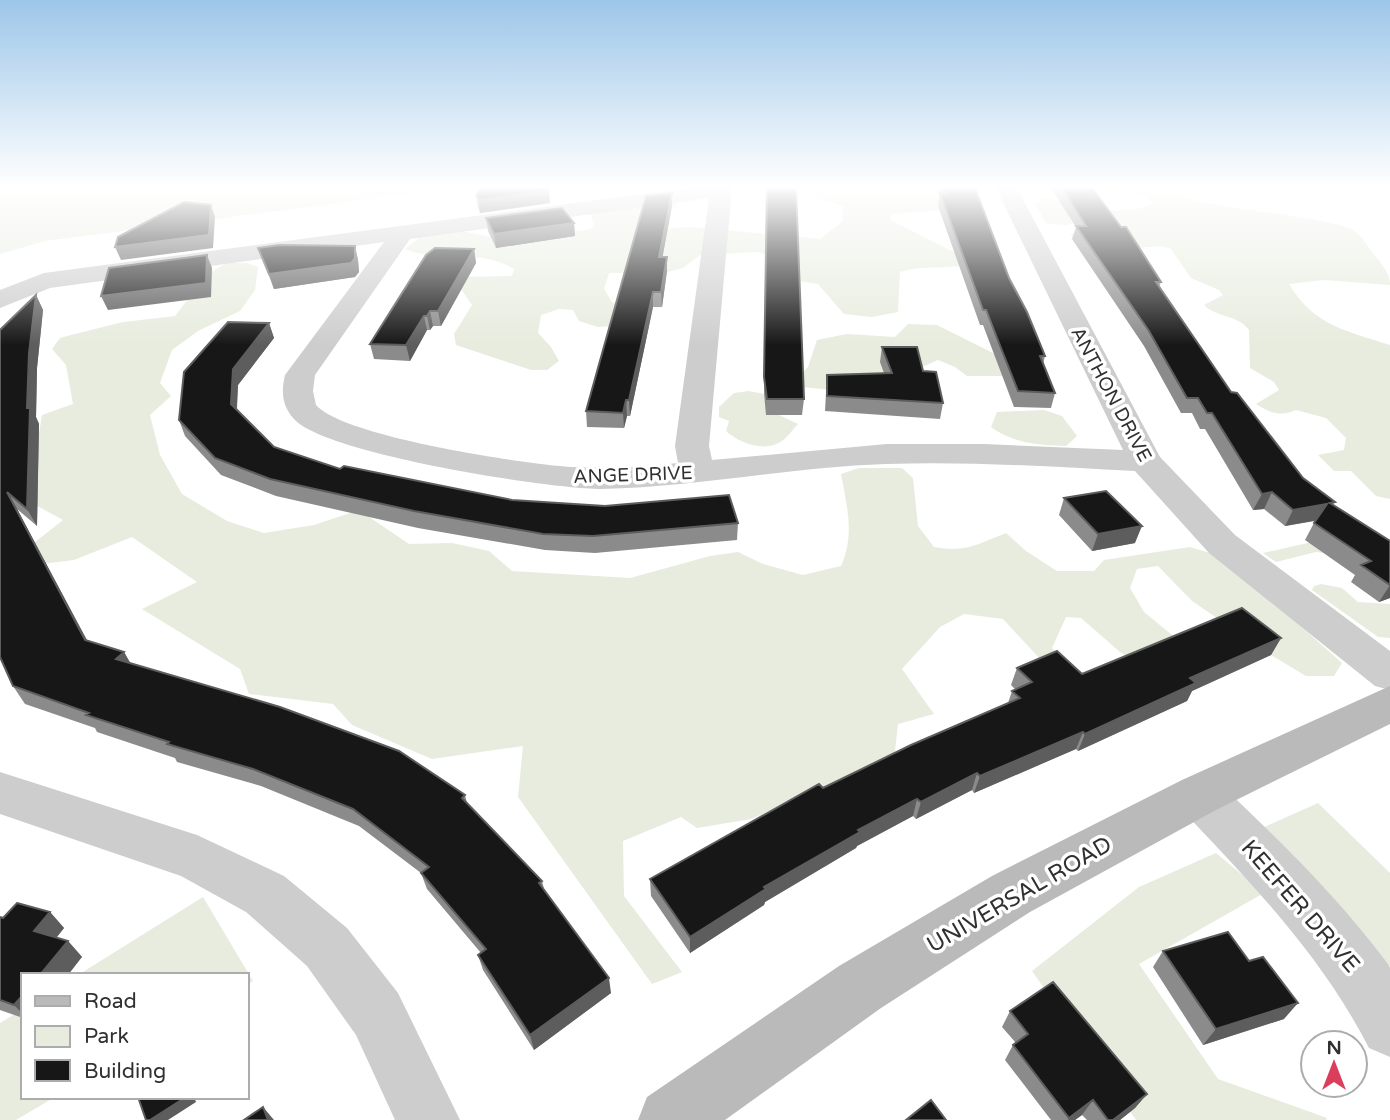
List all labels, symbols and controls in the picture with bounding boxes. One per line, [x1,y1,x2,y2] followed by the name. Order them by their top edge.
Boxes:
[1066,323,1156,466] street label: ANTHON DRIVE
[573,462,693,488] street label: ANGE DRIVE
[922,830,1117,959] street label: UNIVERSAL ROAD
[1235,835,1365,979] street label: KEEFER DRIVE
[21,973,248,1099] legend
[84,989,137,1014] text: Road
[84,1024,129,1049] text: Park
[1299,1029,1369,1099] north arrow
[1326,1037,1342,1059] text: N
[84,1059,166,1084] text: Building

